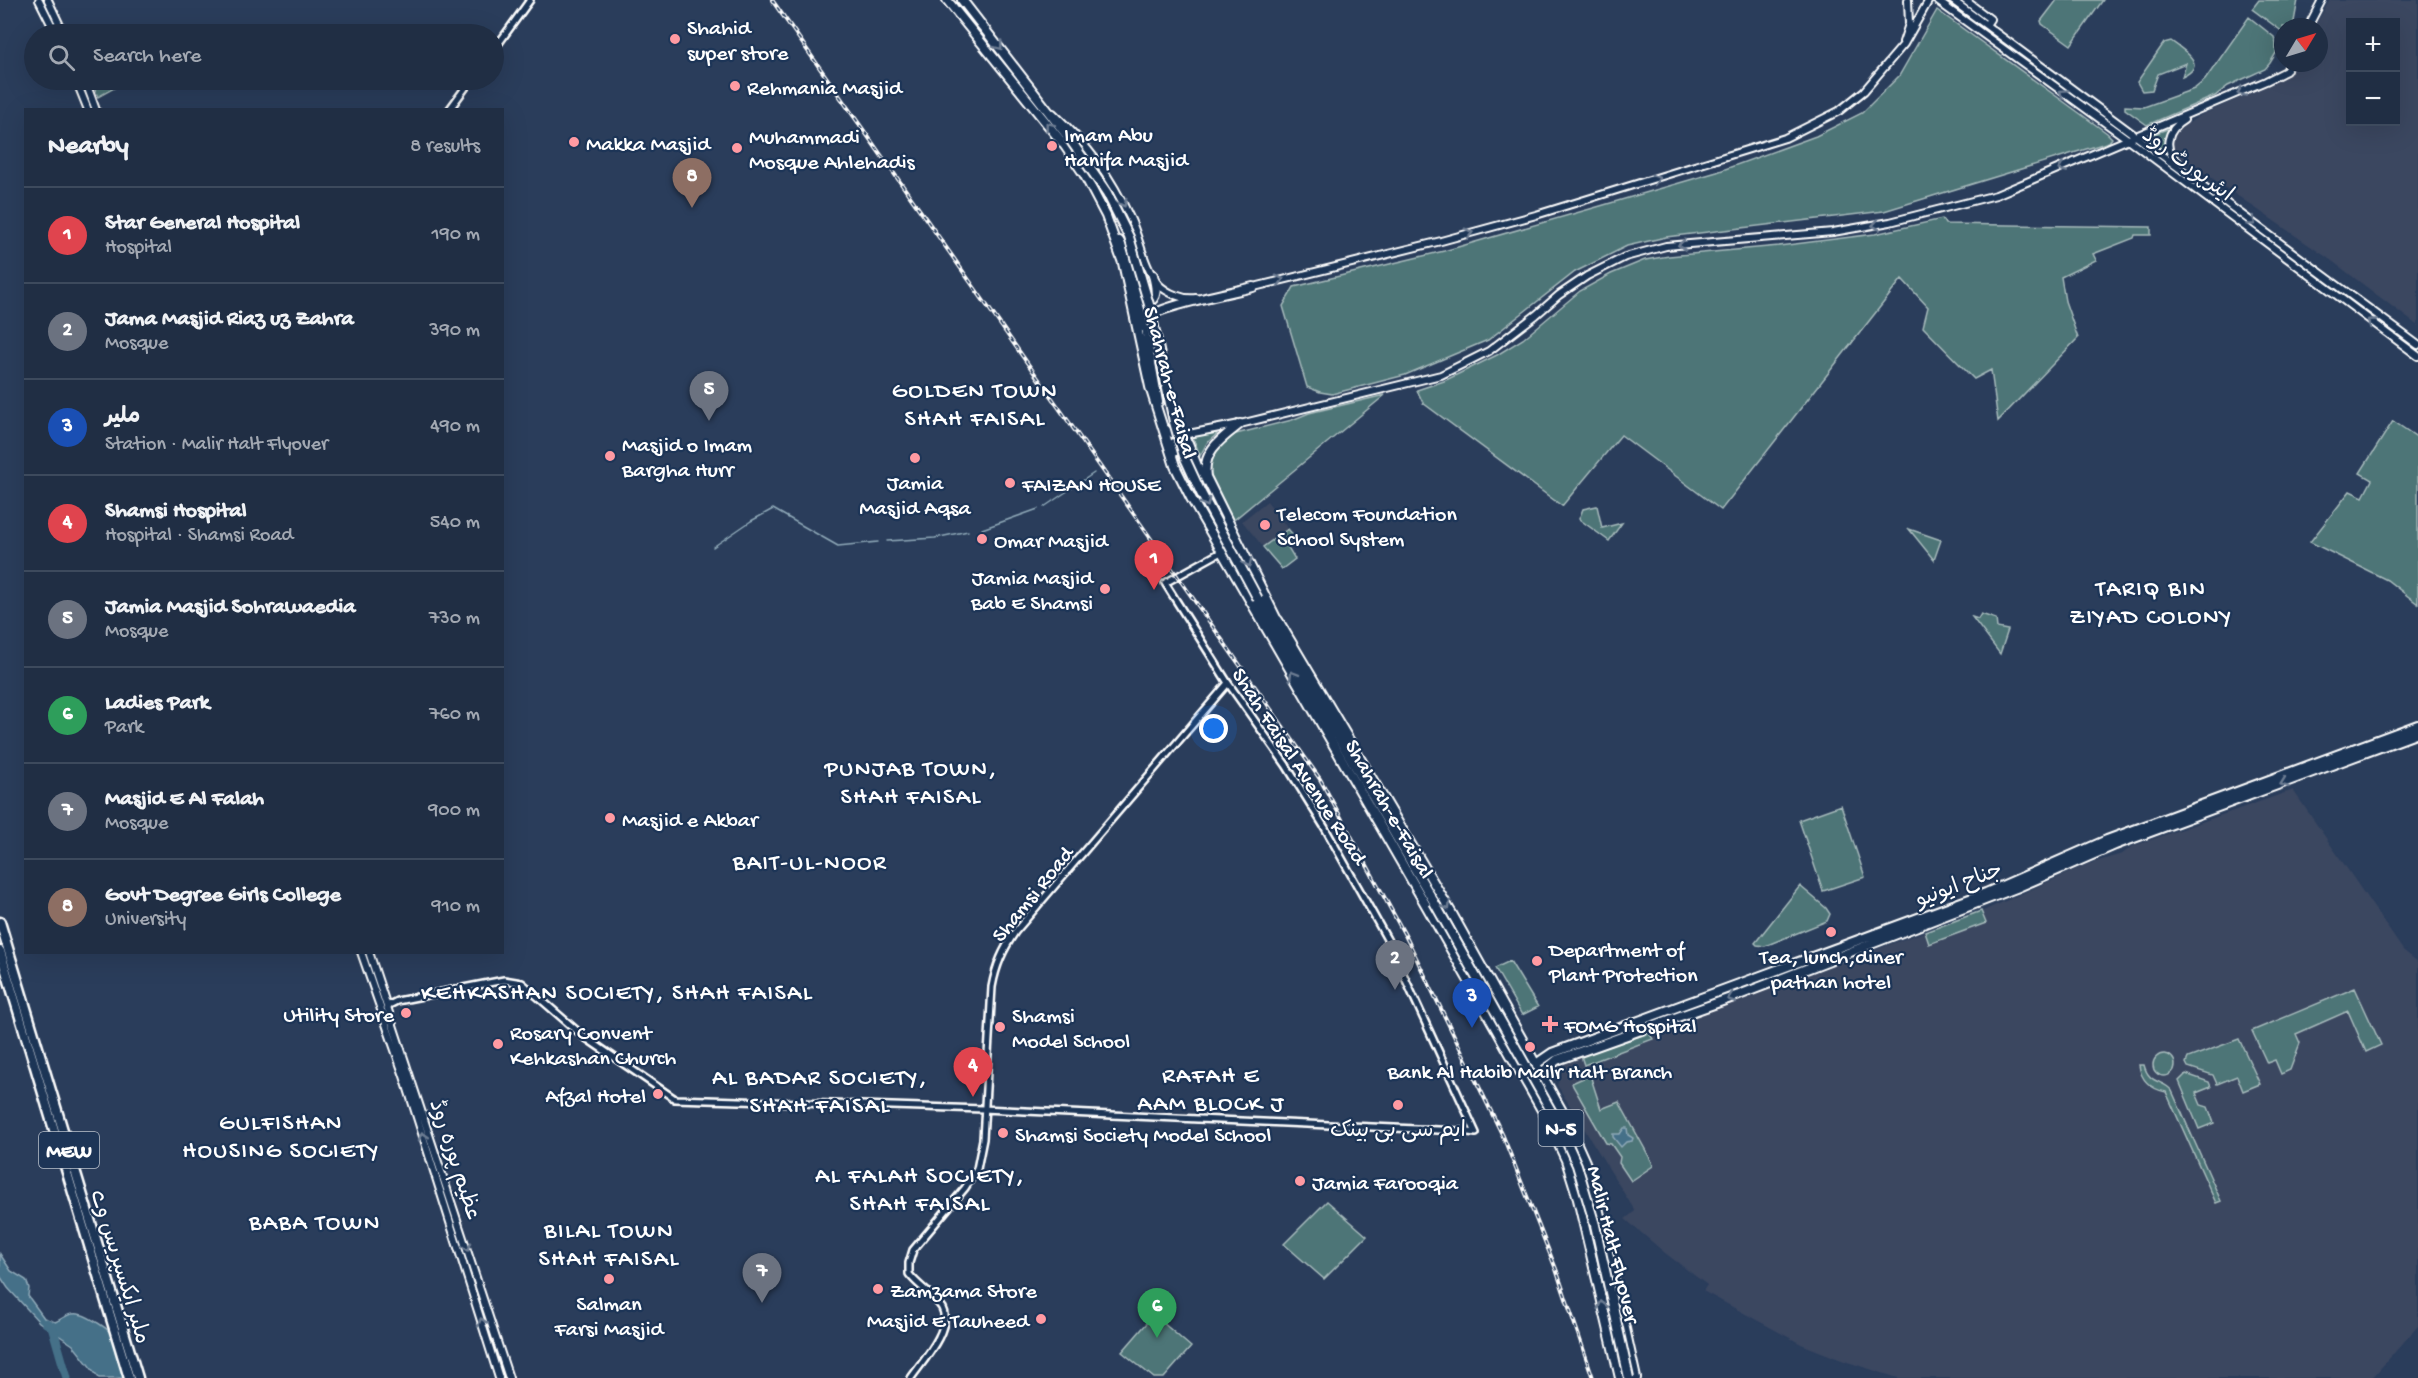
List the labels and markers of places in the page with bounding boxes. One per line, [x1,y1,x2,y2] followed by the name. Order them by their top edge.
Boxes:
[687,17,789,68] place label: Shahid super store
[668,32,682,46] marker: Shahid super store
[747,77,904,103] place label: Rehmania Masjid
[728,79,742,93] marker: Rehmania Masjid
[1064,124,1190,175] place label: Imam Abu Hanifa Masjid
[749,126,916,177] place label: Muhammadi Mosque Ahlehadis
[586,133,712,159] place label: Makka Masjid
[567,135,581,149] marker: Makka Masjid
[1045,139,1059,153] marker: Imam Abu Hanifa Masjid
[730,141,744,155] marker: Muhammadi Mosque Ahlehadis
[672,158,712,208] pin: 8
[690,372,728,421] pin: 5
[621,434,753,485] place label: Masjid o Imam Bargha Hurr
[603,449,617,463] marker: Masjid o Imam Bargha Hurr
[908,451,922,465] marker: Jamia Masjid Aqsa
[859,472,971,523] place label: Jamia Masjid Aqsa
[1021,474,1162,500] place label: FAIZAN HOUSE
[1003,476,1017,490] marker: FAIZAN HOUSE
[1275,503,1457,554] place label: Telecom Foundation School System
[1258,518,1272,532] marker: Telecom Foundation School System
[994,530,1110,556] place label: Omar Masjid
[975,532,989,546] marker: Omar Masjid
[1134,540,1174,590] pin: 1
[970,567,1095,618] place label: Jamia Masjid Bab E Shamsi
[1098,582,1112,596] marker: Jamia Masjid Bab E Shamsi
[622,809,760,835] place label: Masjid e Akbar
[603,811,617,825] marker: Masjid e Akbar
[1824,925,1838,939] marker: Tea, lunch,diner pathan hotel
[1547,939,1698,990] place label: Department of Plant Protection
[1376,940,1414,990] pin: 2
[1757,946,1905,997] place label: Tea, lunch,diner pathan hotel
[1530,954,1544,968] marker: Department of Plant Protection
[1452,978,1492,1028] pin: 3
[283,1004,395,1030] place label: Utility Store
[1012,1005,1130,1056] place label: Shamsi Model School
[399,1006,413,1020] marker: Utility Store
[1541,1015,1559,1033] marker: FOMG Hospital
[1563,1015,1697,1041] place label: FOMG Hospital
[993,1020,1007,1034] marker: Shamsi Model School
[510,1022,676,1073] place label: Rosary Convent Kehkashan Church
[491,1037,505,1051] marker: Rosary Convent Kehkashan Church
[1523,1040,1537,1054] marker: Bank Al Habib Mailr Halt Branch
[954,1048,992,1097] pin: 4
[1387,1061,1673,1087] place label: Bank Al Habib Mailr Halt Branch
[545,1085,646,1111] place label: Afzal Hotel
[651,1087,665,1101] marker: Afzal Hotel
[1391,1098,1405,1112] marker: ایم سی بی بینک
[1330,1119,1466,1145] place label: ایم سی بی بینک
[1015,1124,1271,1150] place label: Shamsi Society Model School
[996,1126,1010,1140] marker: Shamsi Society Model School
[1312,1172,1459,1198] place label: Jamia Farooqia
[1293,1174,1307,1188] marker: Jamia Farooqia
[742,1254,782,1303] pin: 7
[602,1272,616,1286] marker: Salman Farsi Masjid
[890,1280,1037,1306] place label: Zamzama Store
[871,1282,885,1296] marker: Zamzama Store
[1138,1288,1176,1338] pin: 6
[554,1293,666,1344] place label: Salman Farsi Masjid
[867,1310,1031,1336] place label: Masjid E Tauheed
[1034,1312,1048,1326] marker: Masjid E Tauheed

